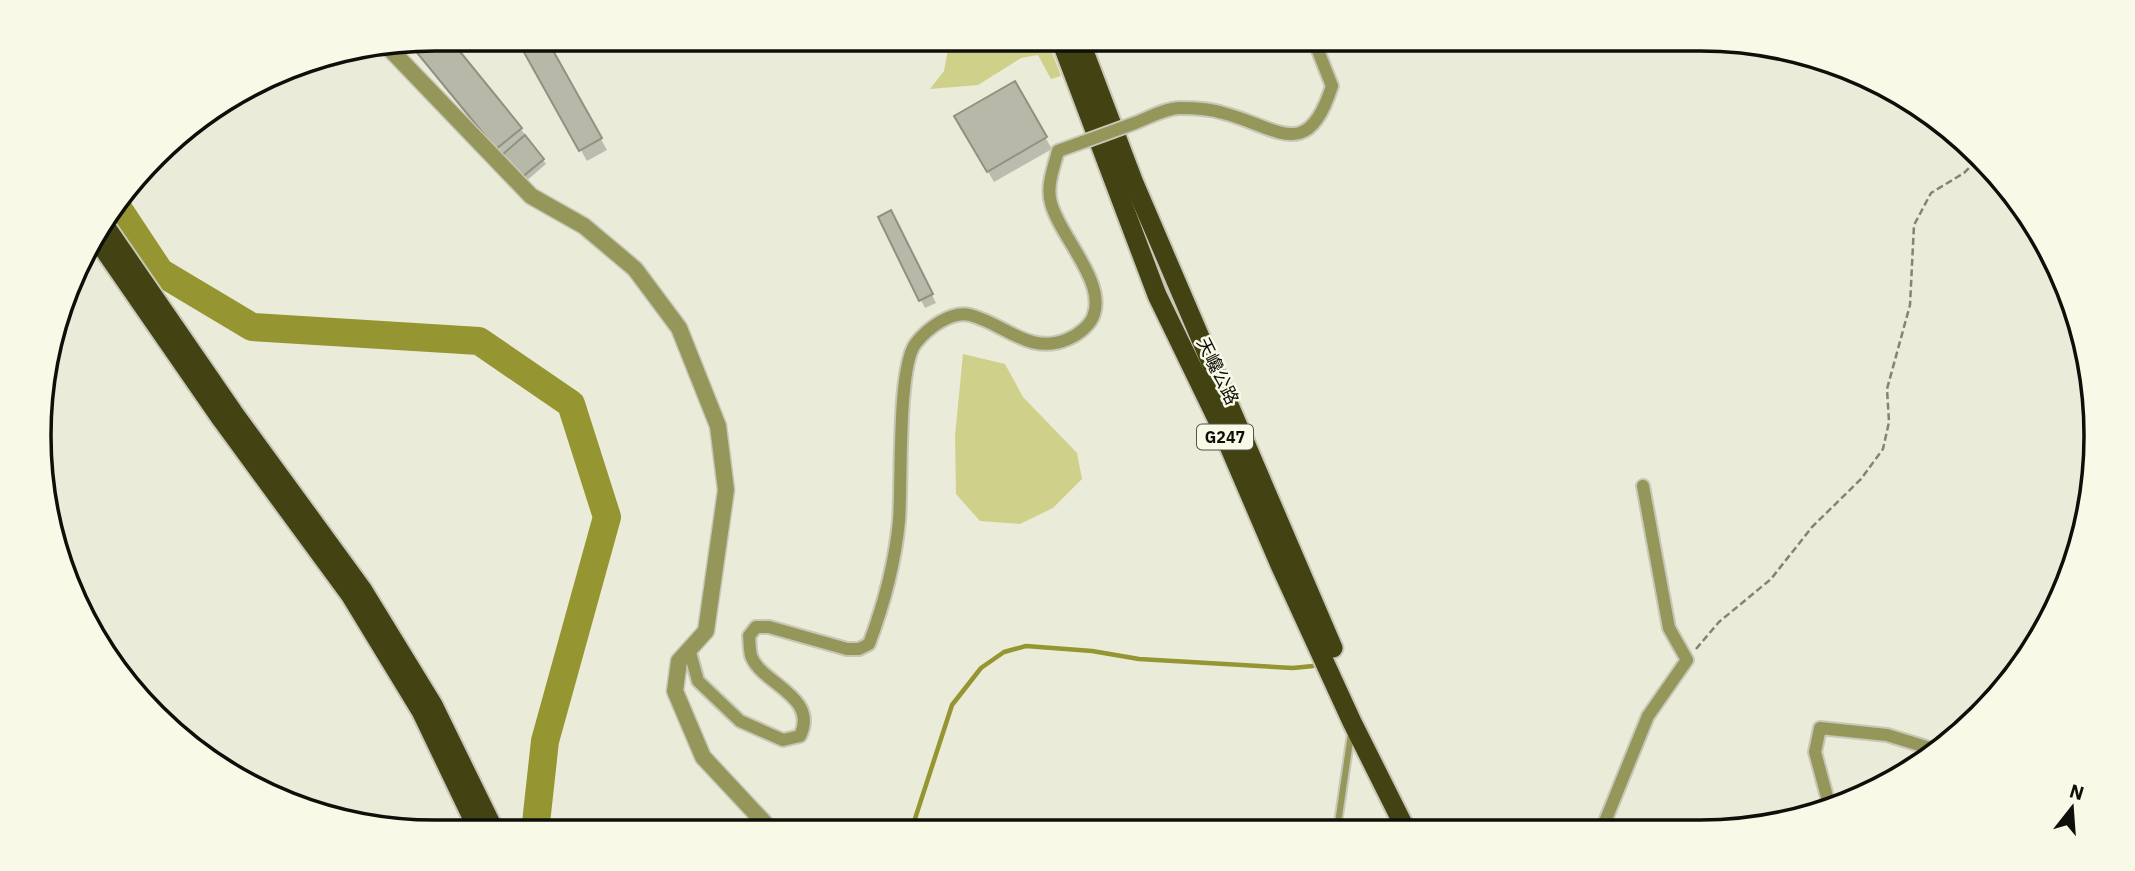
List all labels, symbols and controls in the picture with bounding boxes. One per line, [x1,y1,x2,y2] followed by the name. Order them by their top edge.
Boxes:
[1192,334,1244,408] street label: 天巉公路
[1197,424,1253,450] road number: G247
[2037,773,2107,843] north arrow
[2067,778,2087,805] text: N

